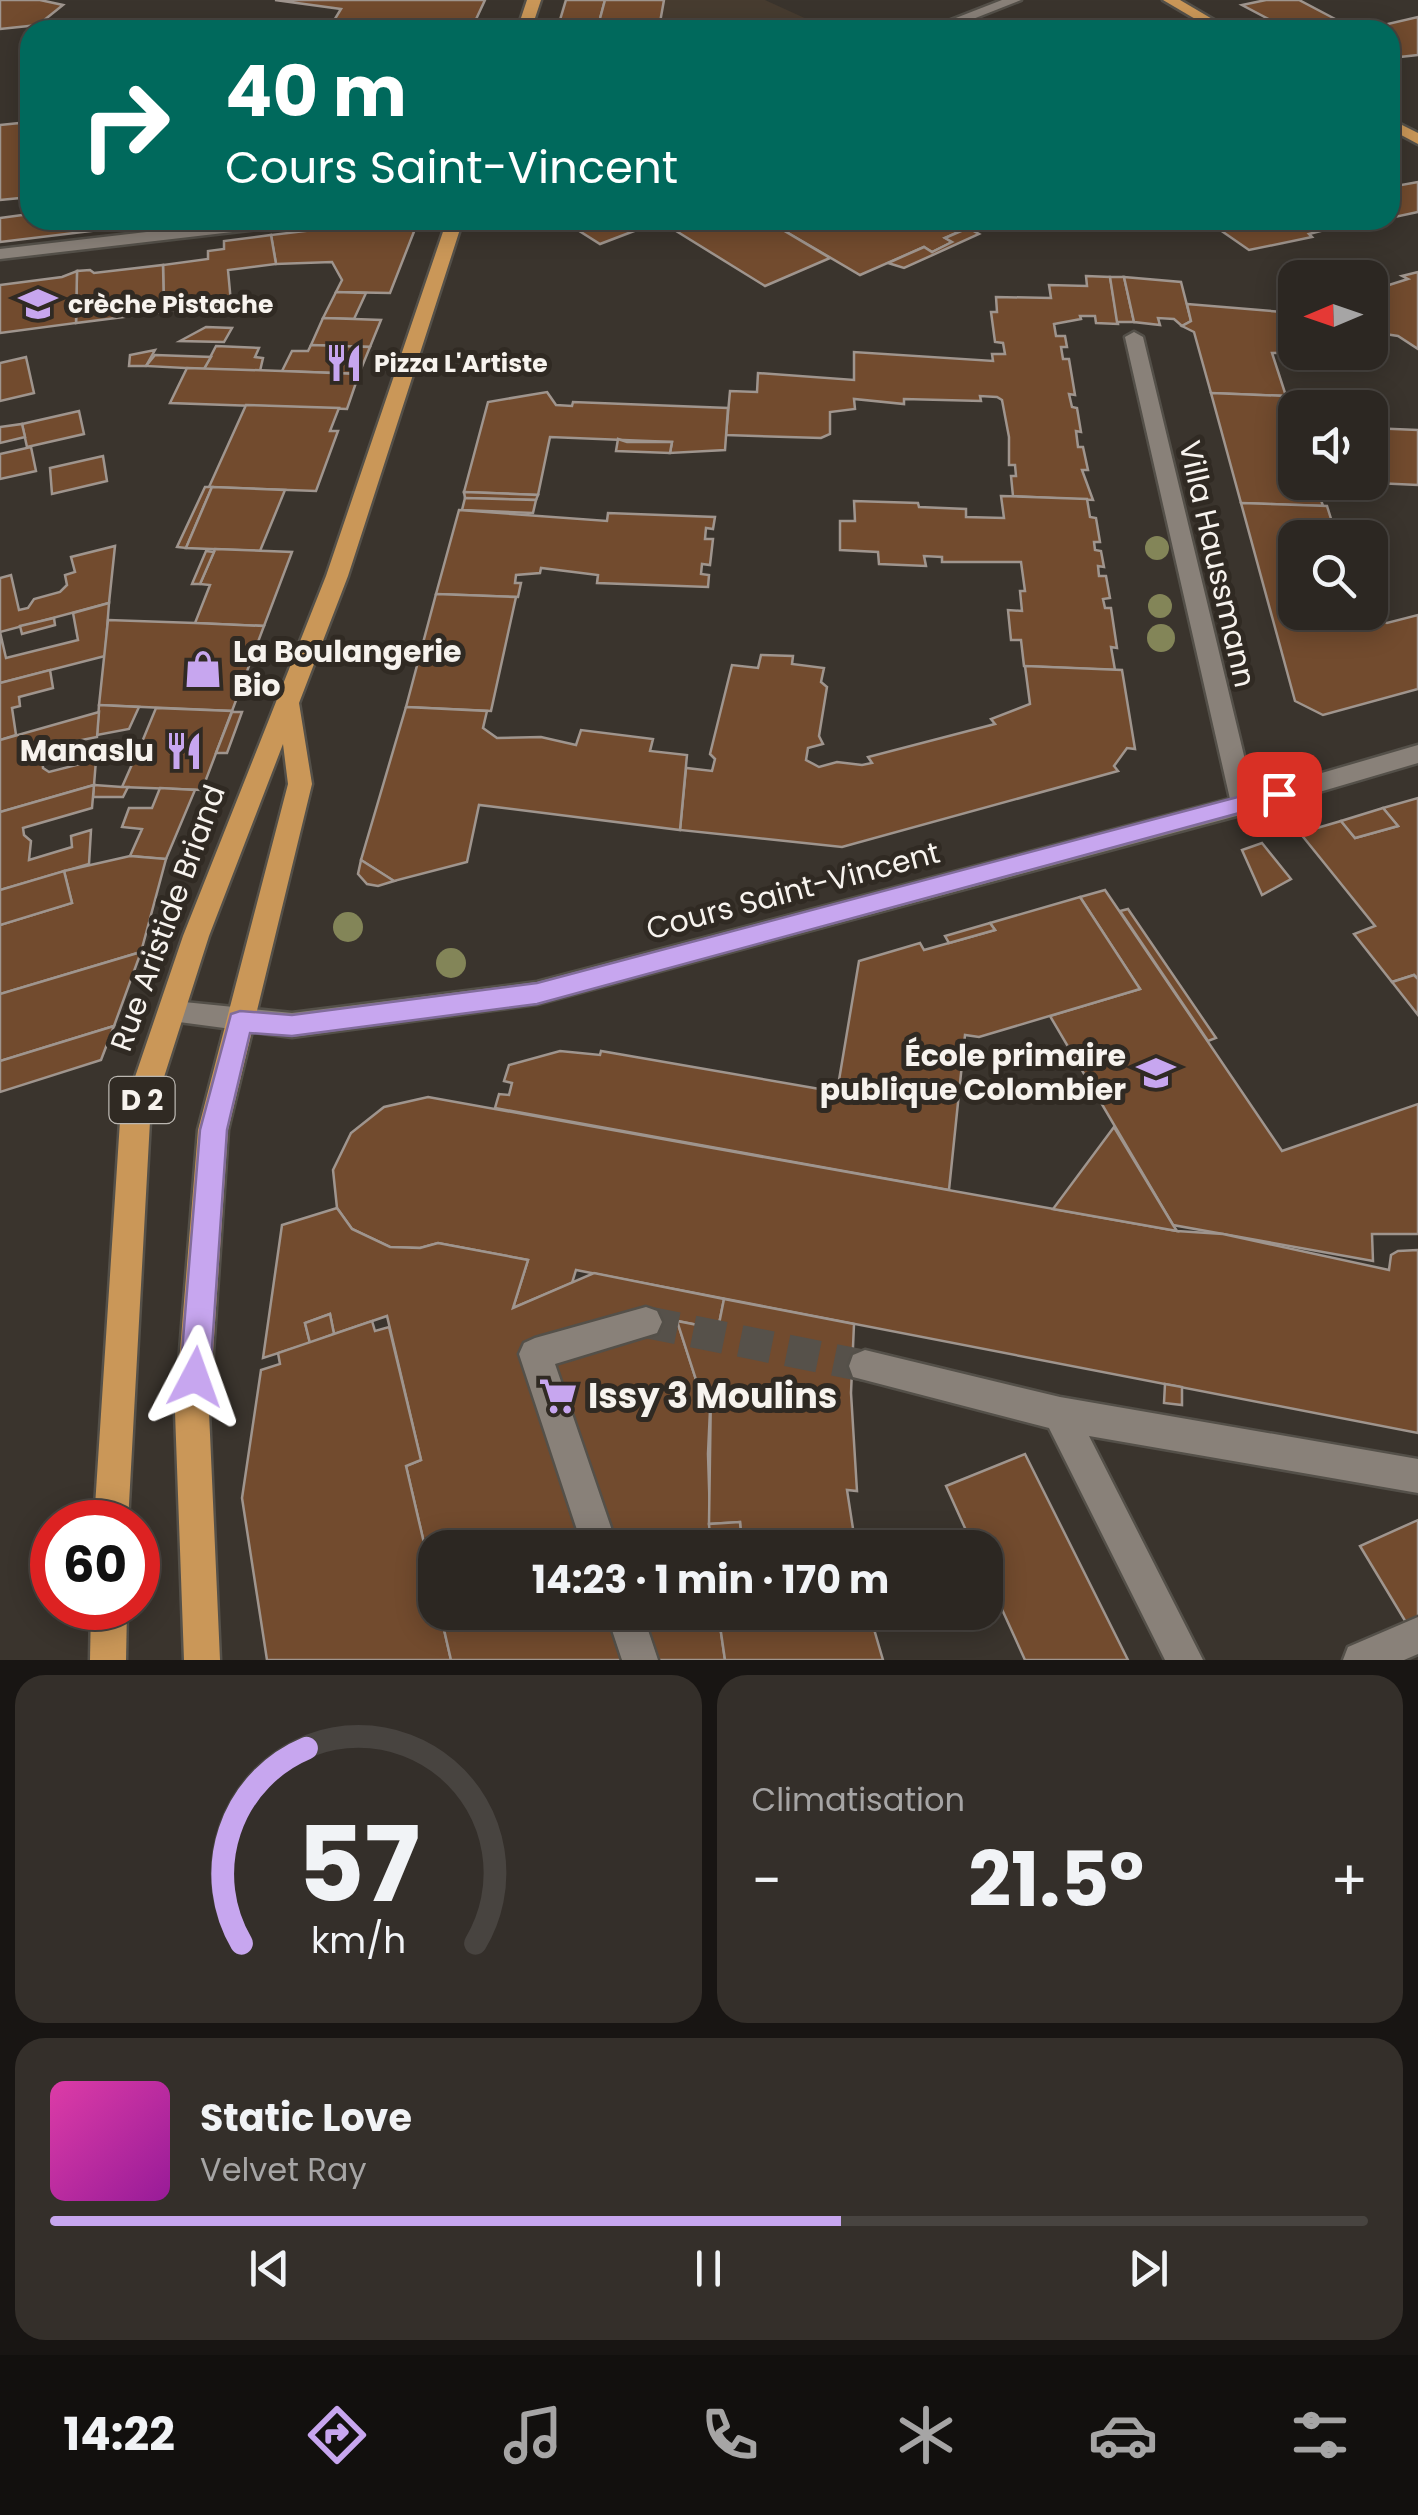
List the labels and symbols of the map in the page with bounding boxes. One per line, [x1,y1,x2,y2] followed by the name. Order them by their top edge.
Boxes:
[1278,260,1388,370] north arrow
[17,283,59,325] school or university icon: crèche Pistache
[68,287,273,322] place label: crèche Pistache
[323,342,365,384] restaurant icon: Pizza L'Artiste
[374,346,548,381] place label: Pizza L'Artiste
[1168,436,1267,691] street label: Villa Haussmann
[233,630,462,707] place label: La Boulangerie Bio
[182,648,224,690] shop icon: La Boulangerie Bio
[20,729,154,772] place label: Manaslu
[163,730,205,772] restaurant icon: Manaslu
[1237,752,1322,837] pin
[99,779,236,1057] street label: Rue Aristide Briand
[641,831,944,950] street label: Cours Saint-Vincent
[820,1034,1126,1111] place label: École primaire publique Colombier
[1135,1052,1177,1094] school or university icon: École primaire publique Colombier
[110,1077,174,1123] road number: D 2
[143,1325,247,1429] position arrow
[588,1371,837,1420] place label: Issy 3 Moulins
[537,1375,579,1417] supermarket icon: Issy 3 Moulins
[30,1500,160,1630] speed limit sign: 60

